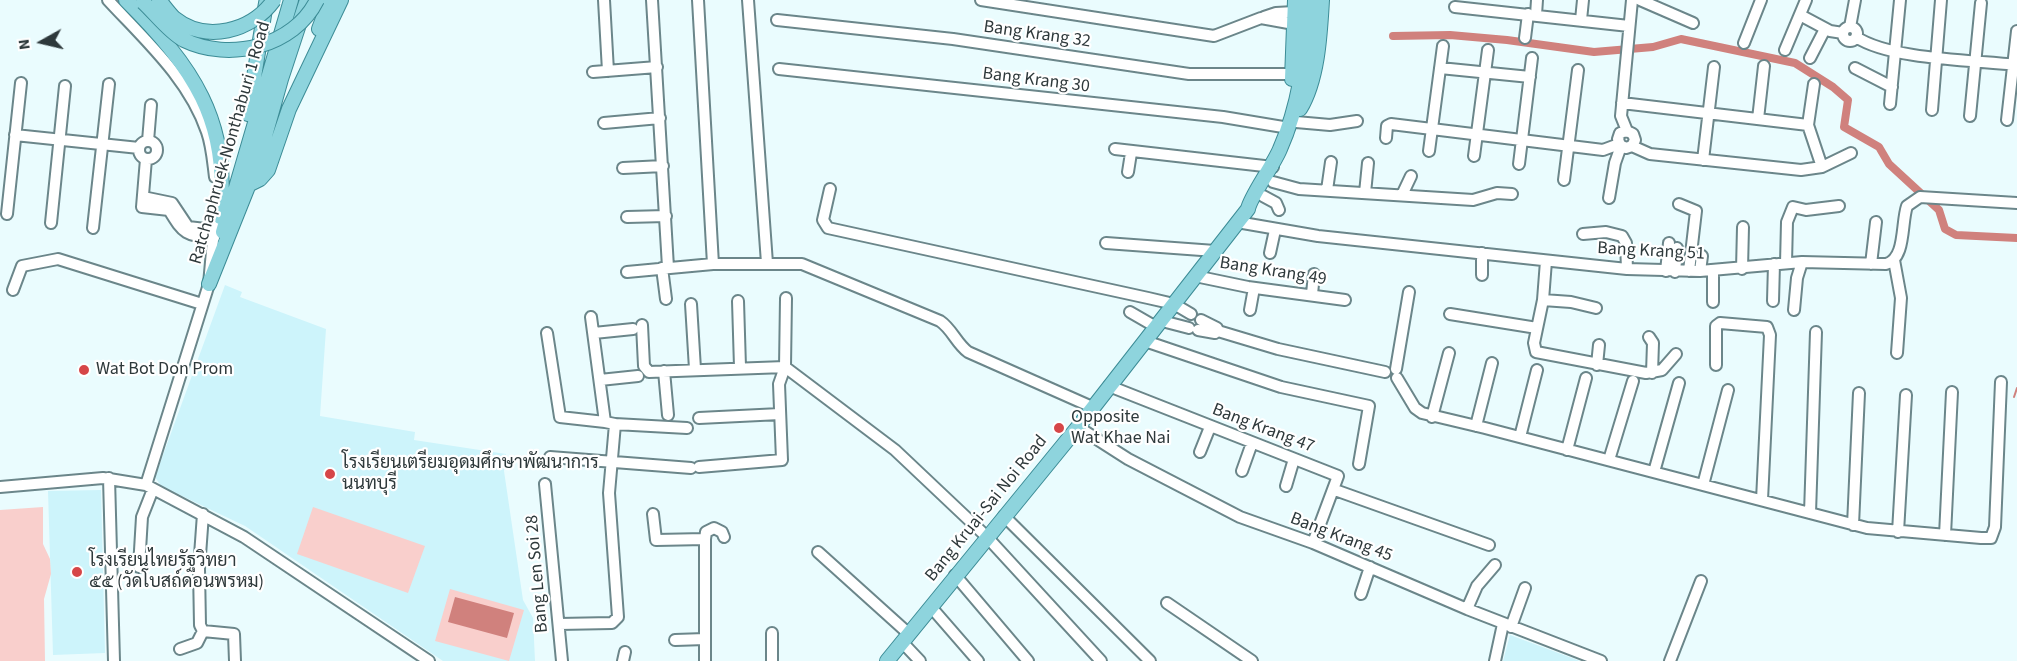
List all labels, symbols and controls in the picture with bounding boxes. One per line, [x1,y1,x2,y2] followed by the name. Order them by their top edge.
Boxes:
[12,12,72,72] north arrow
[982,17,1092,53] street label: Bang Krang 32
[186,19,276,267] street label: Ratchaphruek-Nonthaburi 1 Road
[13,38,36,51] text: N
[981,64,1091,98] street label: Bang Krang 30
[1597,238,1705,266] street label: Bang Krang 51
[1218,253,1328,291] street label: Bang Krang 49
[96,359,233,381] place label: Wat Bot Don Prom
[77,363,91,377] marker: Wat Bot Don Prom
[1209,400,1317,458] street label: Bang Krang 47
[1071,407,1170,450] place label: Opposite Wat Khae Nai
[1052,421,1066,435] marker: Opposite Wat Khae Nai
[921,431,1053,587] street label: Bang Kruai-Sai Noi Road
[342,453,599,496] place label: โรงเรียนเตรียมอุดมศึกษาพัฒนาการ นนทบุรี
[323,467,337,481] marker: โรงเรียนเตรียมอุดมศึกษาพัฒนาการ นนทบุรี
[1287,509,1395,567] street label: Bang Krang 45
[522,514,554,634] street label: Bang Len Soi 28
[89,551,264,594] place label: โรงเรียนไทยรัฐวิทยา ๕๕ (วัดโบสถ์ดอนพรหม)
[70,565,84,579] marker: โรงเรียนไทยรัฐวิทยา ๕๕ (วัดโบสถ์ดอนพรหม)

